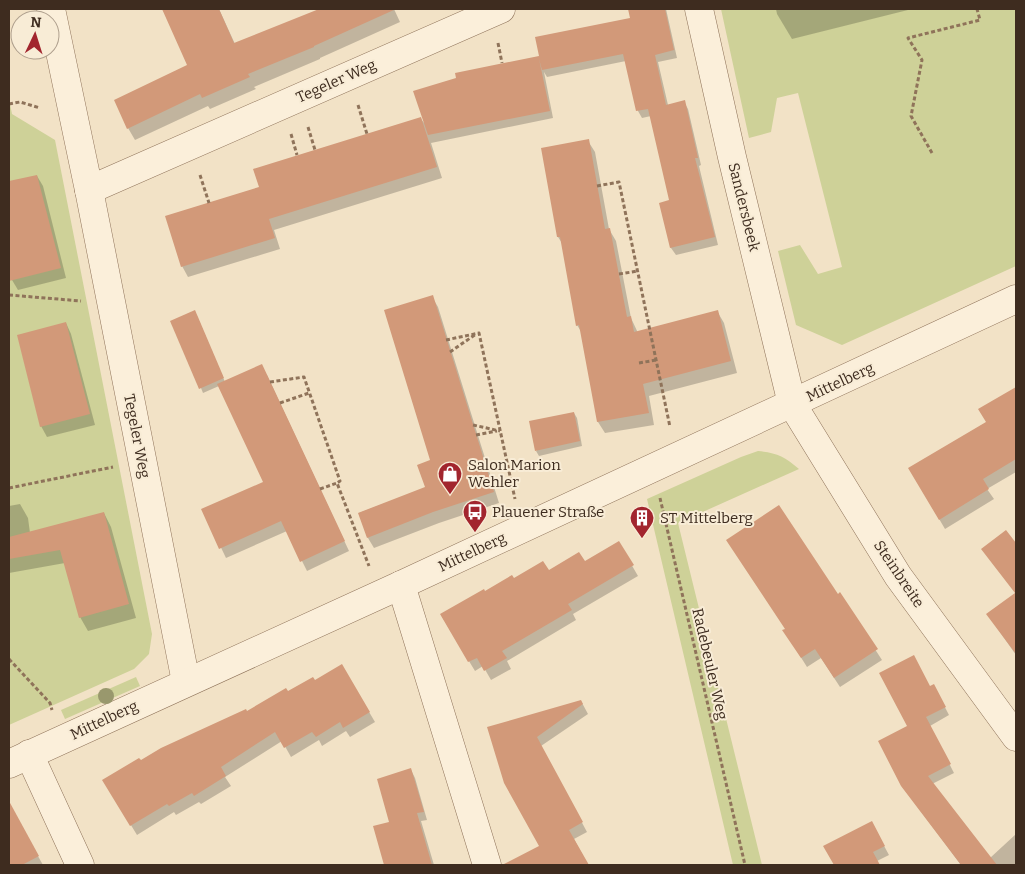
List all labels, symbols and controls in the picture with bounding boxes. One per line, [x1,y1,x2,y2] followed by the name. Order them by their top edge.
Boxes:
[10,10,60,60] north arrow
[30,14,42,31] text: N
[293,55,379,107] street label: Tegeler Weg
[724,161,764,254] street label: Sandersbeek
[803,358,877,406] street label: Mittelberg
[120,392,154,480] street label: Tegeler Weg
[468,456,561,491] place label: Salon Marion Wehler
[437,461,463,495] shop icon: Salon Marion Wehler
[462,499,488,533] bus stop icon: Plauener Straße
[492,503,604,521] place label: Plauener Straße
[629,505,655,539] building icon: ST Mittelberg
[660,509,753,527] place label: ST Mittelberg
[435,528,509,576] street label: Mittelberg
[870,537,928,611] street label: Steinbreite
[688,606,732,722] street label: Radebeuler Weg
[67,696,141,744] street label: Mittelberg

